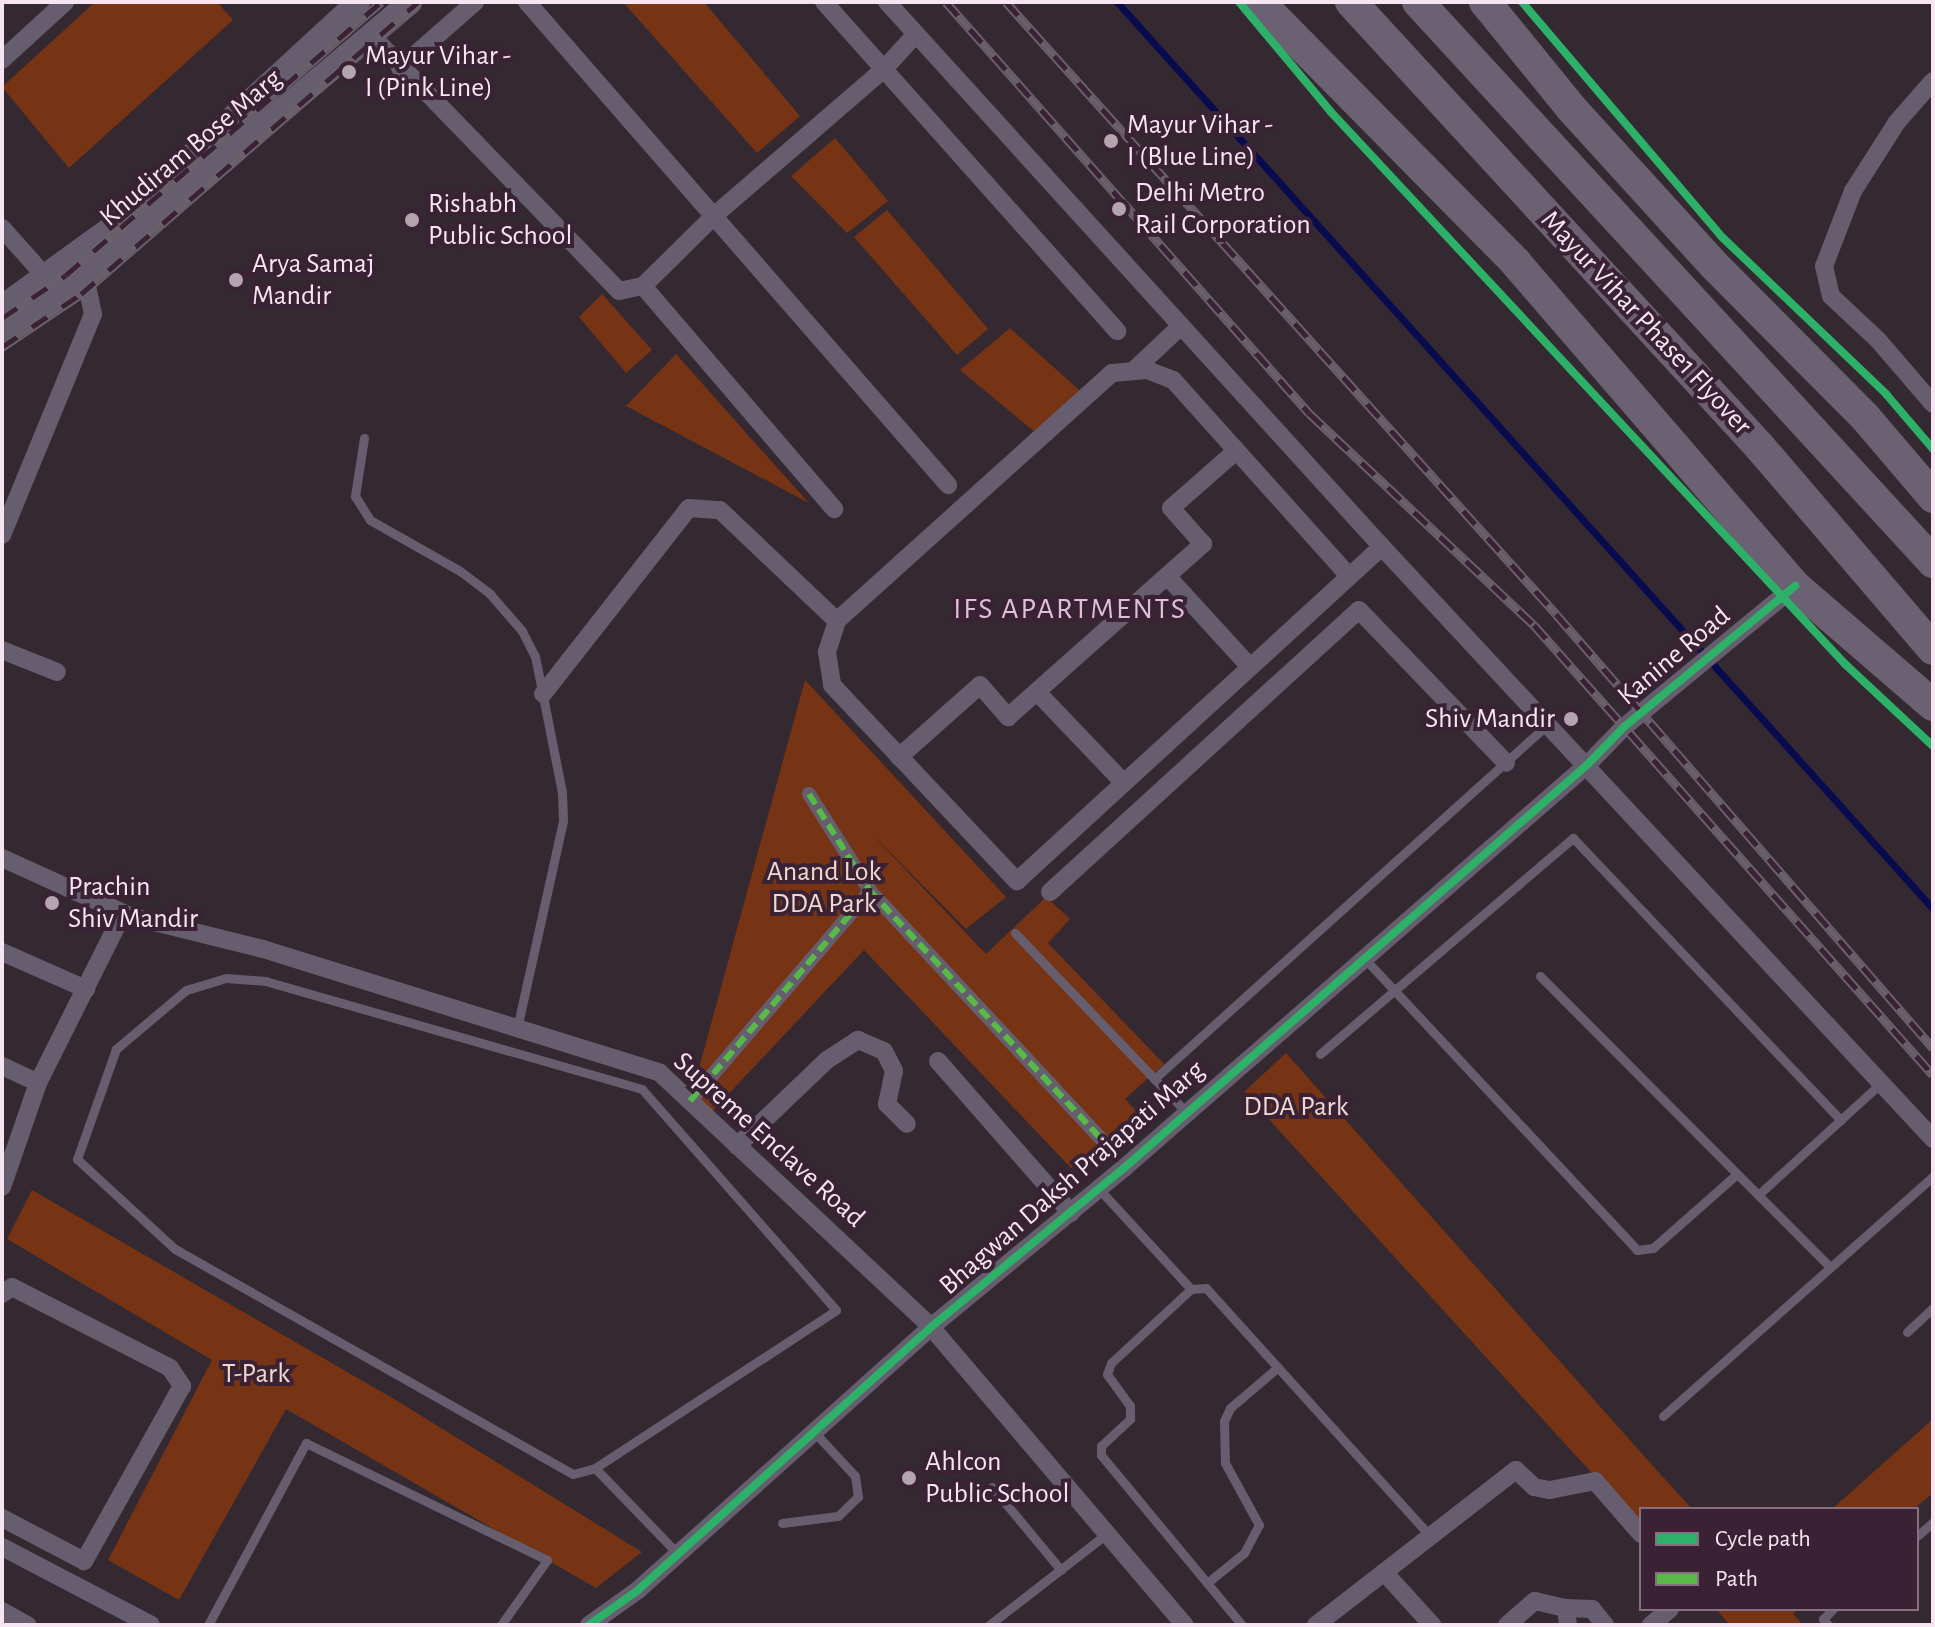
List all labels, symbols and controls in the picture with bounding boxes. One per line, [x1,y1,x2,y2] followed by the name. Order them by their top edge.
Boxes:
[365,39,511,105] place label: Mayur Vihar - I (Pink Line)
[93,62,289,234] street label: Khudiram Bose Marg
[340,63,358,81] marker: Mayur Vihar - I (Pink Line)
[1127,108,1273,174] place label: Mayur Vihar - I (Blue Line)
[1102,132,1120,150] marker: Mayur Vihar - I (Blue Line)
[1135,176,1311,242] place label: Delhi Metro Rail Corporation
[428,187,572,253] place label: Rishabh Public School
[1110,200,1128,218] marker: Delhi Metro Rail Corporation
[1533,204,1759,442] street label: Mayur Vihar Phase1 Flyover
[403,211,421,229] marker: Rishabh Public School
[252,247,374,313] place label: Arya Samaj Mandir
[227,271,245,289] marker: Arya Samaj Mandir
[953,591,1187,627] district label: IFS APARTMENTS
[1611,599,1737,713] street label: Kanine Road
[1425,702,1555,736] place label: Shiv Mandir
[1562,710,1580,728] marker: Shiv Mandir
[767,855,881,921] park label: Anand Lok DDA Park
[68,870,198,936] place label: Prachin Shiv Mandir
[43,894,61,912] marker: Prachin Shiv Mandir
[666,1045,872,1235] street label: Supreme Enclave Road
[932,1054,1212,1302] street label: Bhagwan Daksh Prajapati Marg
[1244,1090,1348,1124] park label: DDA Park
[222,1357,290,1391] park label: T-Park
[925,1445,1069,1511] place label: Ahlcon Public School
[900,1469,918,1487] marker: Ahlcon Public School
[1639,1507,1919,1611] legend
[1715,1527,1811,1551] text: Cycle path
[1715,1567,1758,1591] text: Path

